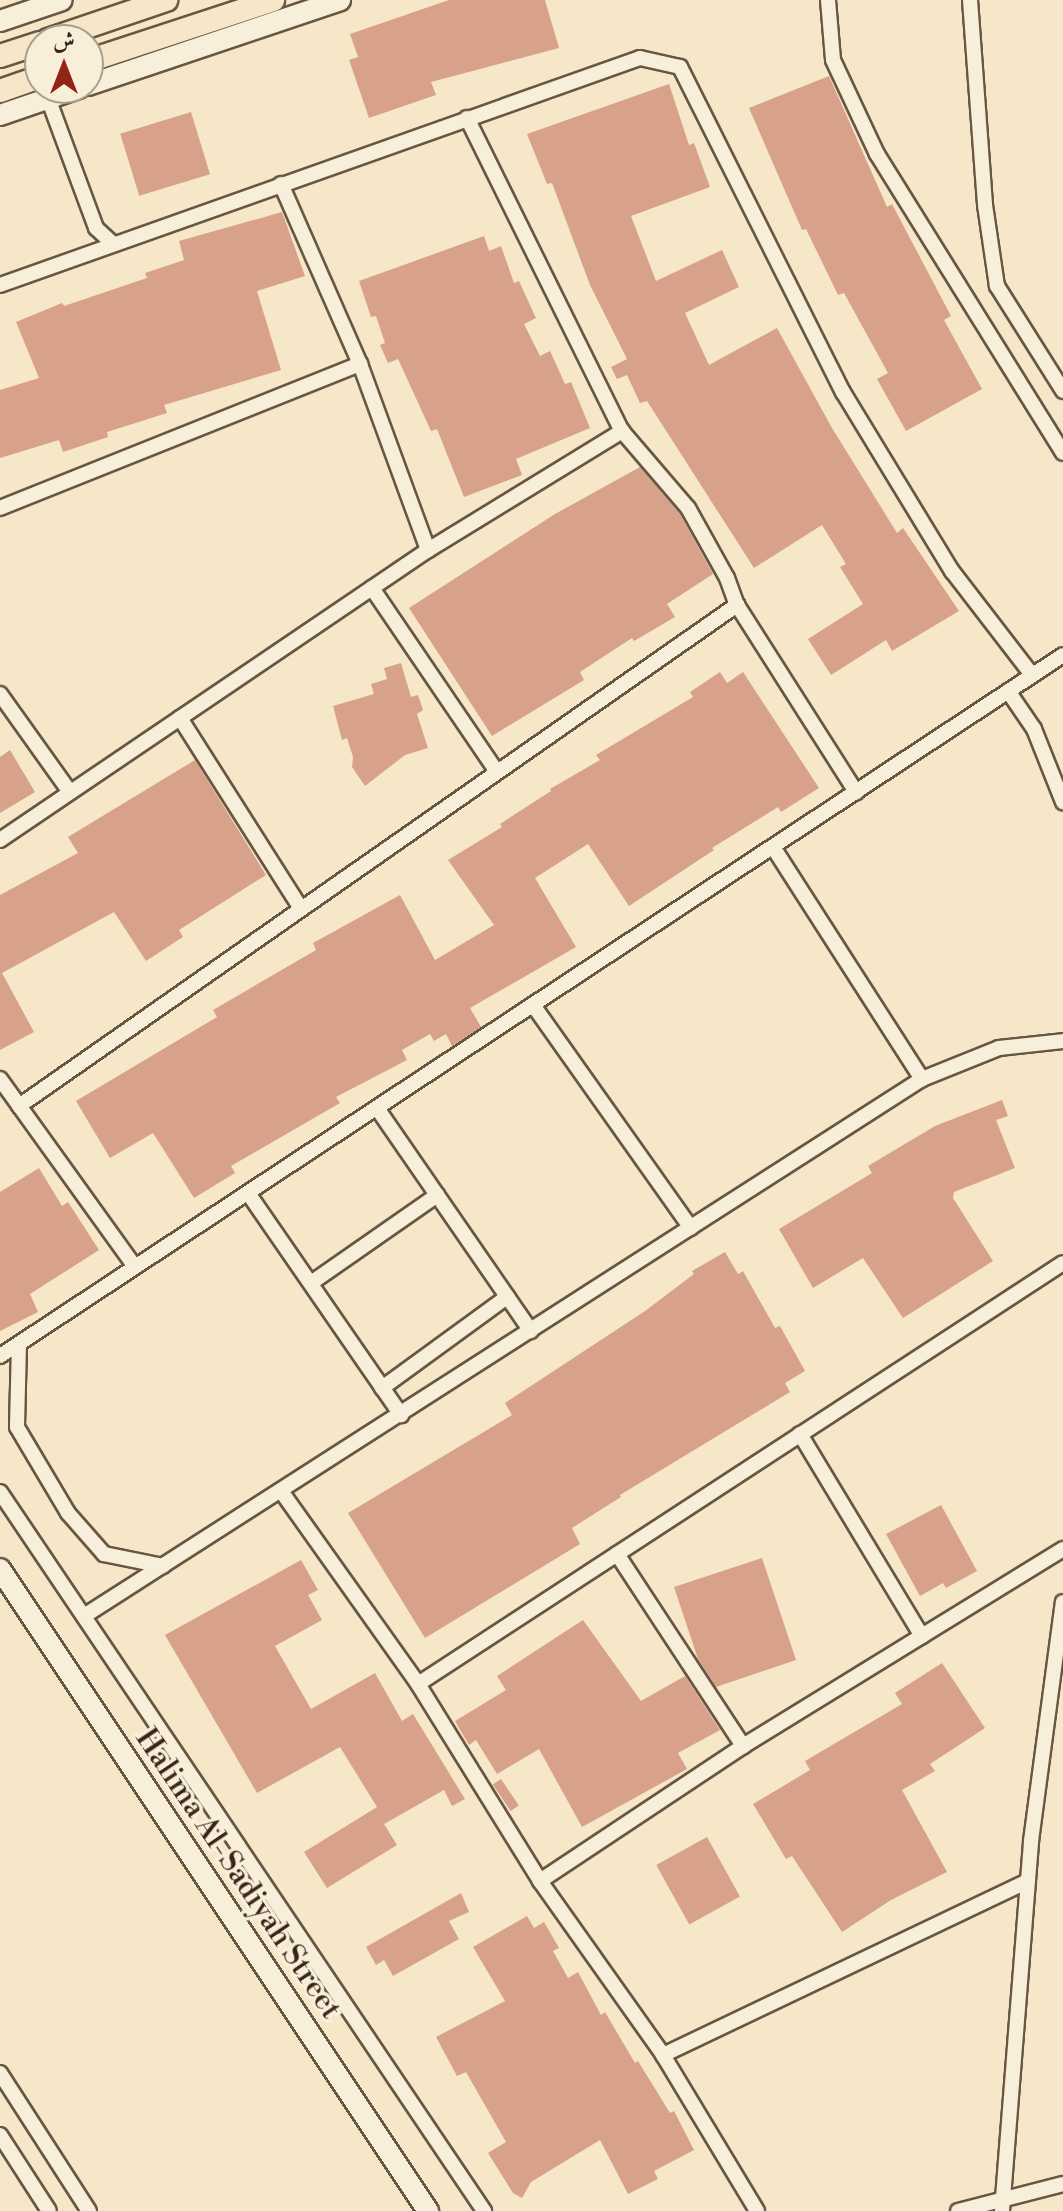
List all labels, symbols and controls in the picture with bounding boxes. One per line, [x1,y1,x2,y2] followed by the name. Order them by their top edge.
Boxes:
[24,24,104,104] north arrow
[53,28,75,55] text: ش
[127,1722,349,2026] street label: Halima Al-Sadiyah Street

